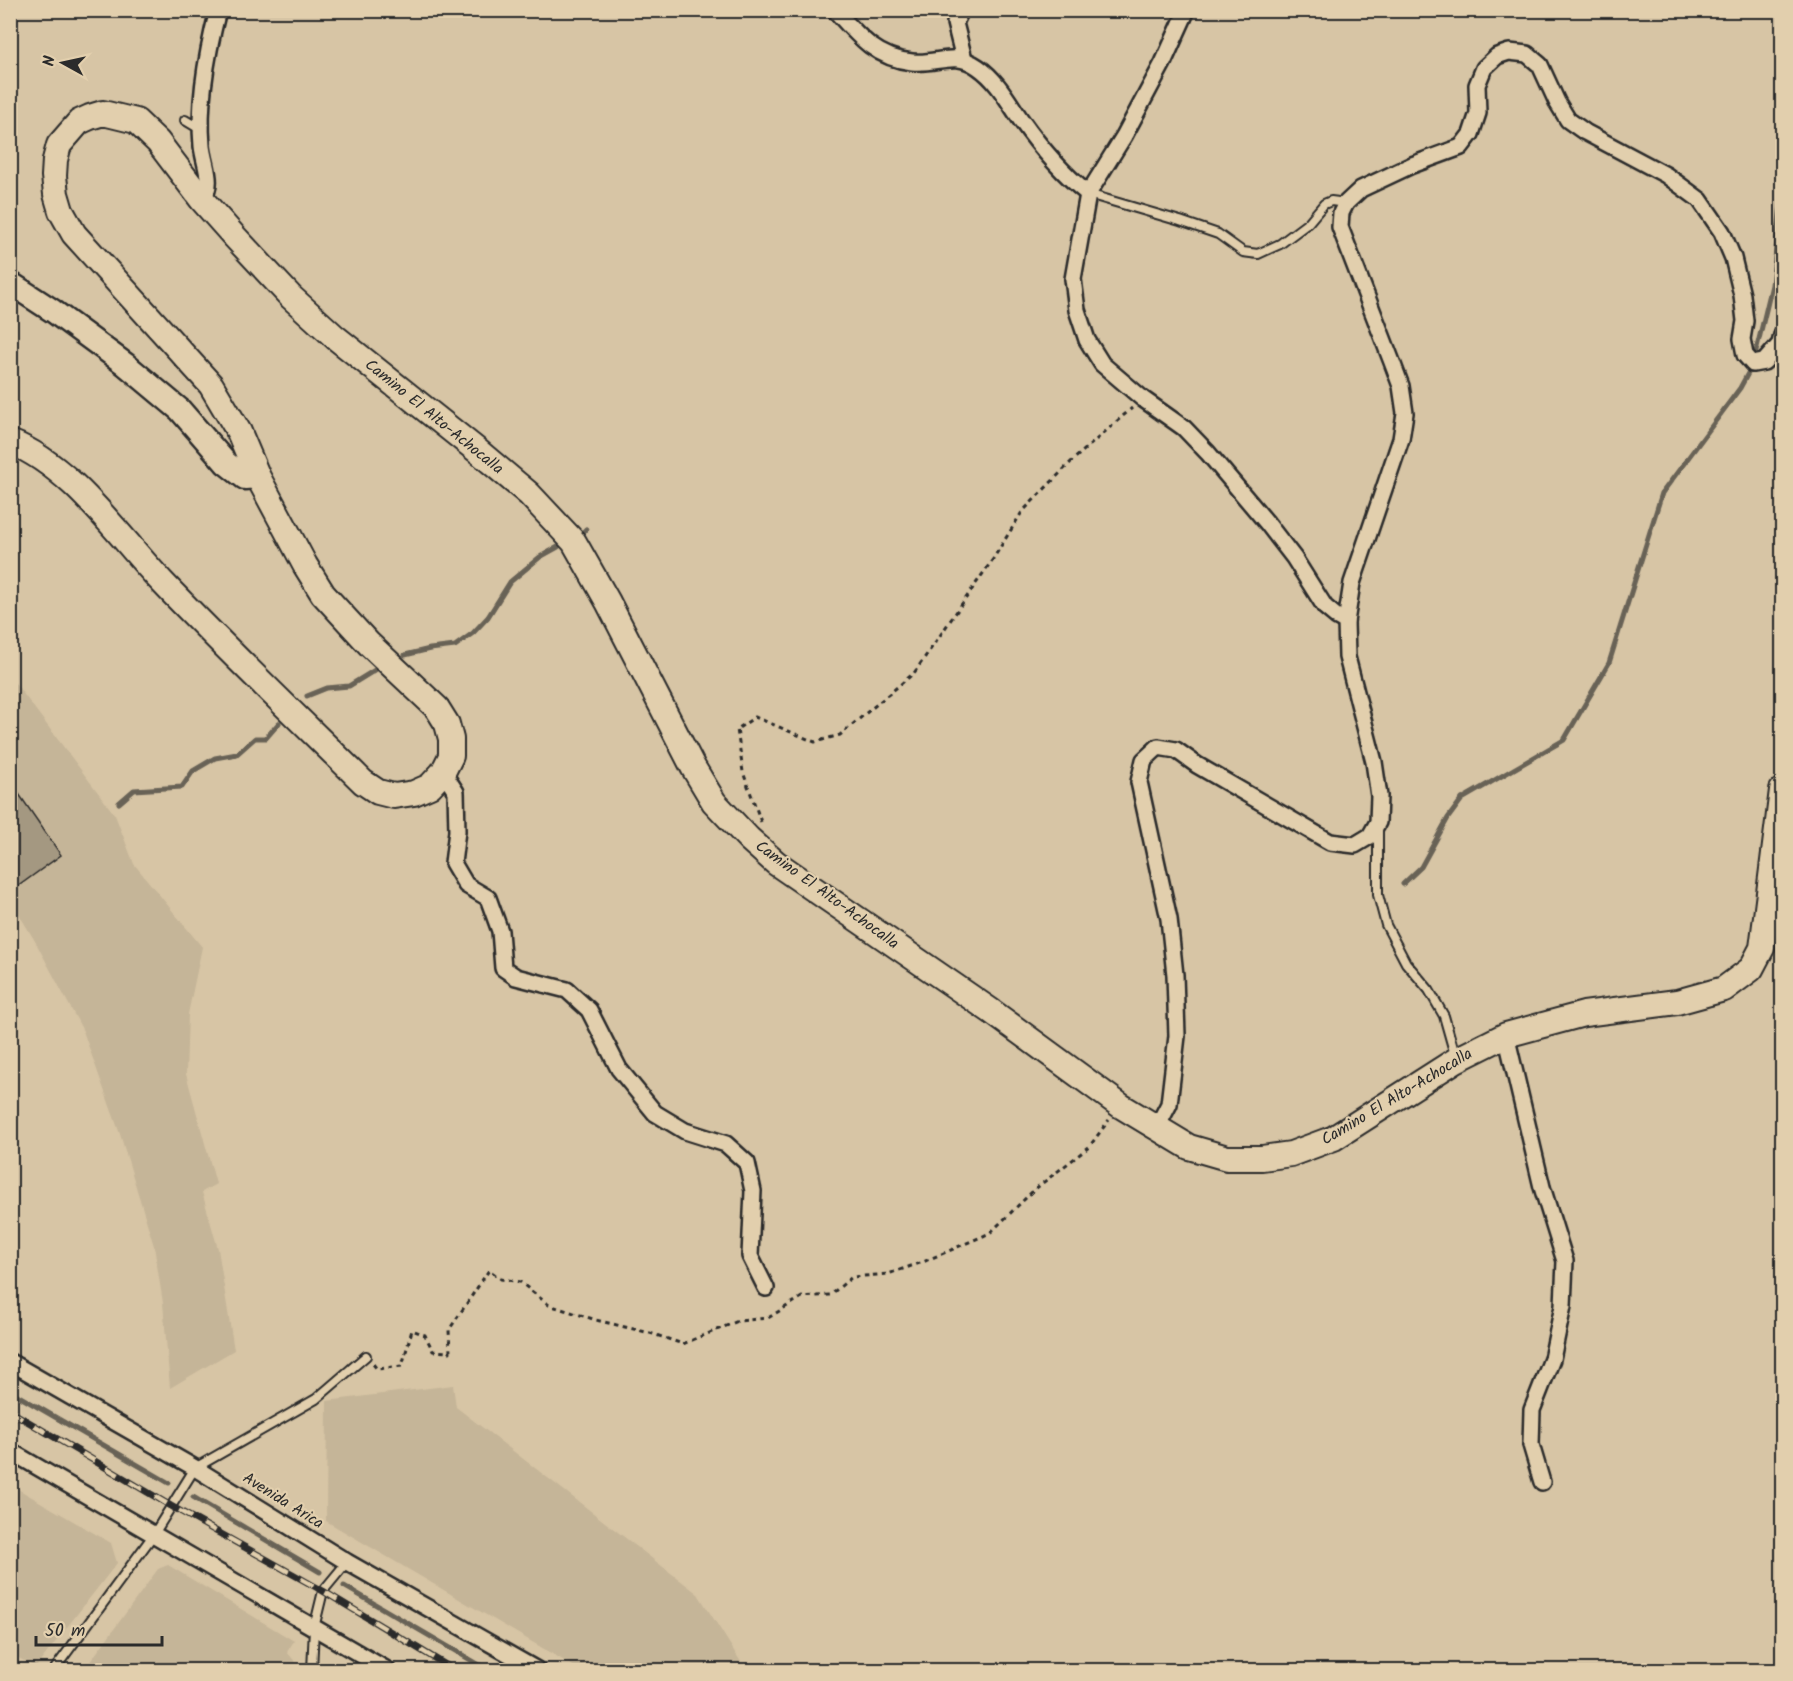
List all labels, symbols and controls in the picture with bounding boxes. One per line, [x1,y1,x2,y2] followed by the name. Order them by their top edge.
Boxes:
[33,33,93,93] north arrow
[37,54,63,68] text: N
[359,353,509,481] street label: Camino El Alto-Achocalla
[750,834,904,956] street label: Camino El Alto-Achocalla
[1317,1042,1477,1152] street label: Camino El Alto-Achocalla
[238,1466,328,1536] street label: Avenida Arica
[36,1609,162,1647] scale bar
[45,1617,85,1646] text: 50 m

